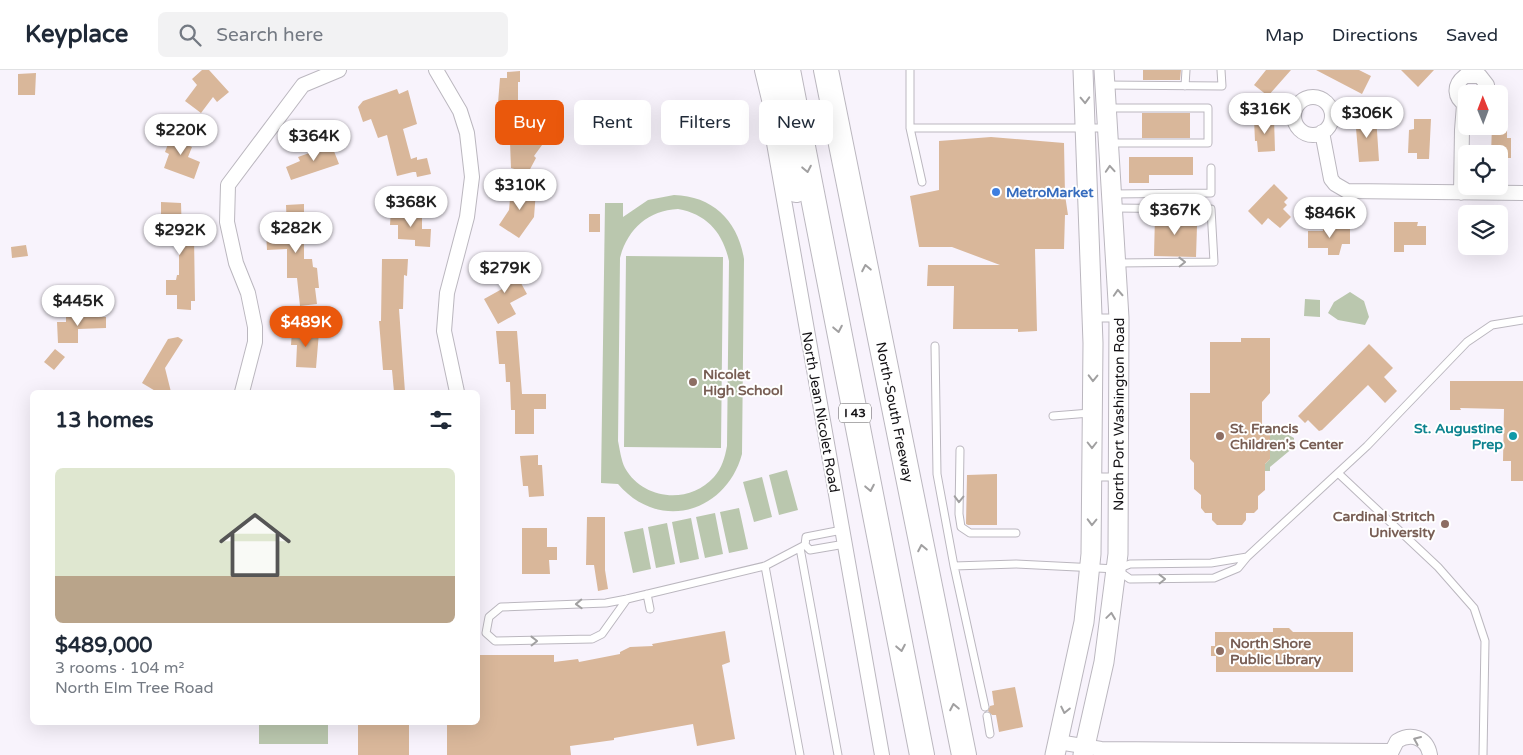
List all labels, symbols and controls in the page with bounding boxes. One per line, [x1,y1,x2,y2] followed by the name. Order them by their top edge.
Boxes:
[158,12,508,57] search box
[25,20,128,49] text: Keyplace
[176,21,204,49] icon: search
[216,24,323,46] text: Search here
[1265,24,1304,46] text: Map
[1332,24,1418,46] text: Directions
[1446,24,1498,46] text: Saved
[1458,85,1508,135] north arrow
[1458,85,1508,255] map controls
[1230,92,1300,135] pin: $316K
[1079,96,1090,104] one-way arrow
[1332,97,1402,139] pin: $306K
[1240,99,1290,119] text: $316K
[495,100,564,145] chip: Buy
[574,100,651,145] chip: Rent
[661,100,749,145] chip: Filters
[759,100,833,145] chip: New
[1342,103,1392,123] text: $306K
[146,114,216,156] pin: $220K
[279,119,349,162] pin: $364K
[156,120,206,140] text: $220K
[289,126,339,146] text: $364K
[1458,145,1508,195] button: locate
[802,165,812,174] one-way arrow
[1105,165,1116,173] one-way arrow
[485,168,555,211] pin: $310K
[495,175,545,195] text: $310K
[1006,184,1094,201] place label: MetroMarket
[376,186,446,228] pin: $368K
[990,186,1002,198] marker: MetroMarket
[386,192,436,212] text: $368K
[1140,194,1210,236] pin: $367K
[1295,196,1365,239] pin: $846K
[1150,200,1200,220] text: $367K
[1305,203,1355,223] text: $846K
[1458,205,1508,255] button: layers
[261,212,331,254] pin: $282K
[145,214,215,256] pin: $292K
[271,218,321,238] text: $282K
[155,220,205,240] text: $292K
[470,252,540,294] pin: $279K
[1179,257,1187,267] one-way arrow
[480,258,530,278] text: $279K
[861,264,872,273] one-way arrow
[43,284,113,327] pin: $445K
[1112,289,1123,297] one-way arrow
[53,291,103,311] text: $445K
[271,306,341,348] pin: $489K
[281,312,331,332] text: $489K
[1110,318,1128,511] street label: North Port Washington Road
[832,325,843,333] one-way arrow
[798,330,843,494] street label: North Jean Nicolet Road
[872,341,917,484] street label: North-South Freeway
[703,366,783,399] place label: Nicolet High School
[1088,374,1098,382] one-way arrow
[687,376,699,388] marker: Nicolet High School
[839,403,871,422] road number: I 43
[427,406,455,434] icon: filters
[55,408,154,433] text: 13 homes
[1230,420,1344,453] place label: St. Francis Children's Center
[1414,420,1503,453] place label: St. Augustine Prep
[1214,430,1226,442] marker: St. Francis Children's Center
[1507,430,1519,442] marker: St. Augustine Prep
[1087,442,1097,449] one-way arrow
[864,484,874,493] one-way arrow
[954,496,964,503] one-way arrow
[210,500,300,590] icon: home
[1333,508,1435,541] place label: Cardinal Stritch University
[1439,518,1451,530] marker: Cardinal Stritch University
[1086,519,1097,527] one-way arrow
[917,543,928,552] one-way arrow
[1159,574,1167,584] one-way arrow
[575,599,582,609] one-way arrow
[1106,612,1116,620] one-way arrow
[55,633,153,658] text: $489,000
[1230,635,1322,668] place label: North Shore Public Library
[530,636,538,646] one-way arrow
[895,643,906,652] one-way arrow
[1214,645,1226,657] marker: North Shore Public Library
[55,658,184,678] text: 3 rooms · 104 m²
[55,678,214,698] text: North Elm Tree Road
[949,703,960,712] one-way arrow
[1060,705,1071,714] one-way arrow
[1414,736,1423,746] one-way arrow

